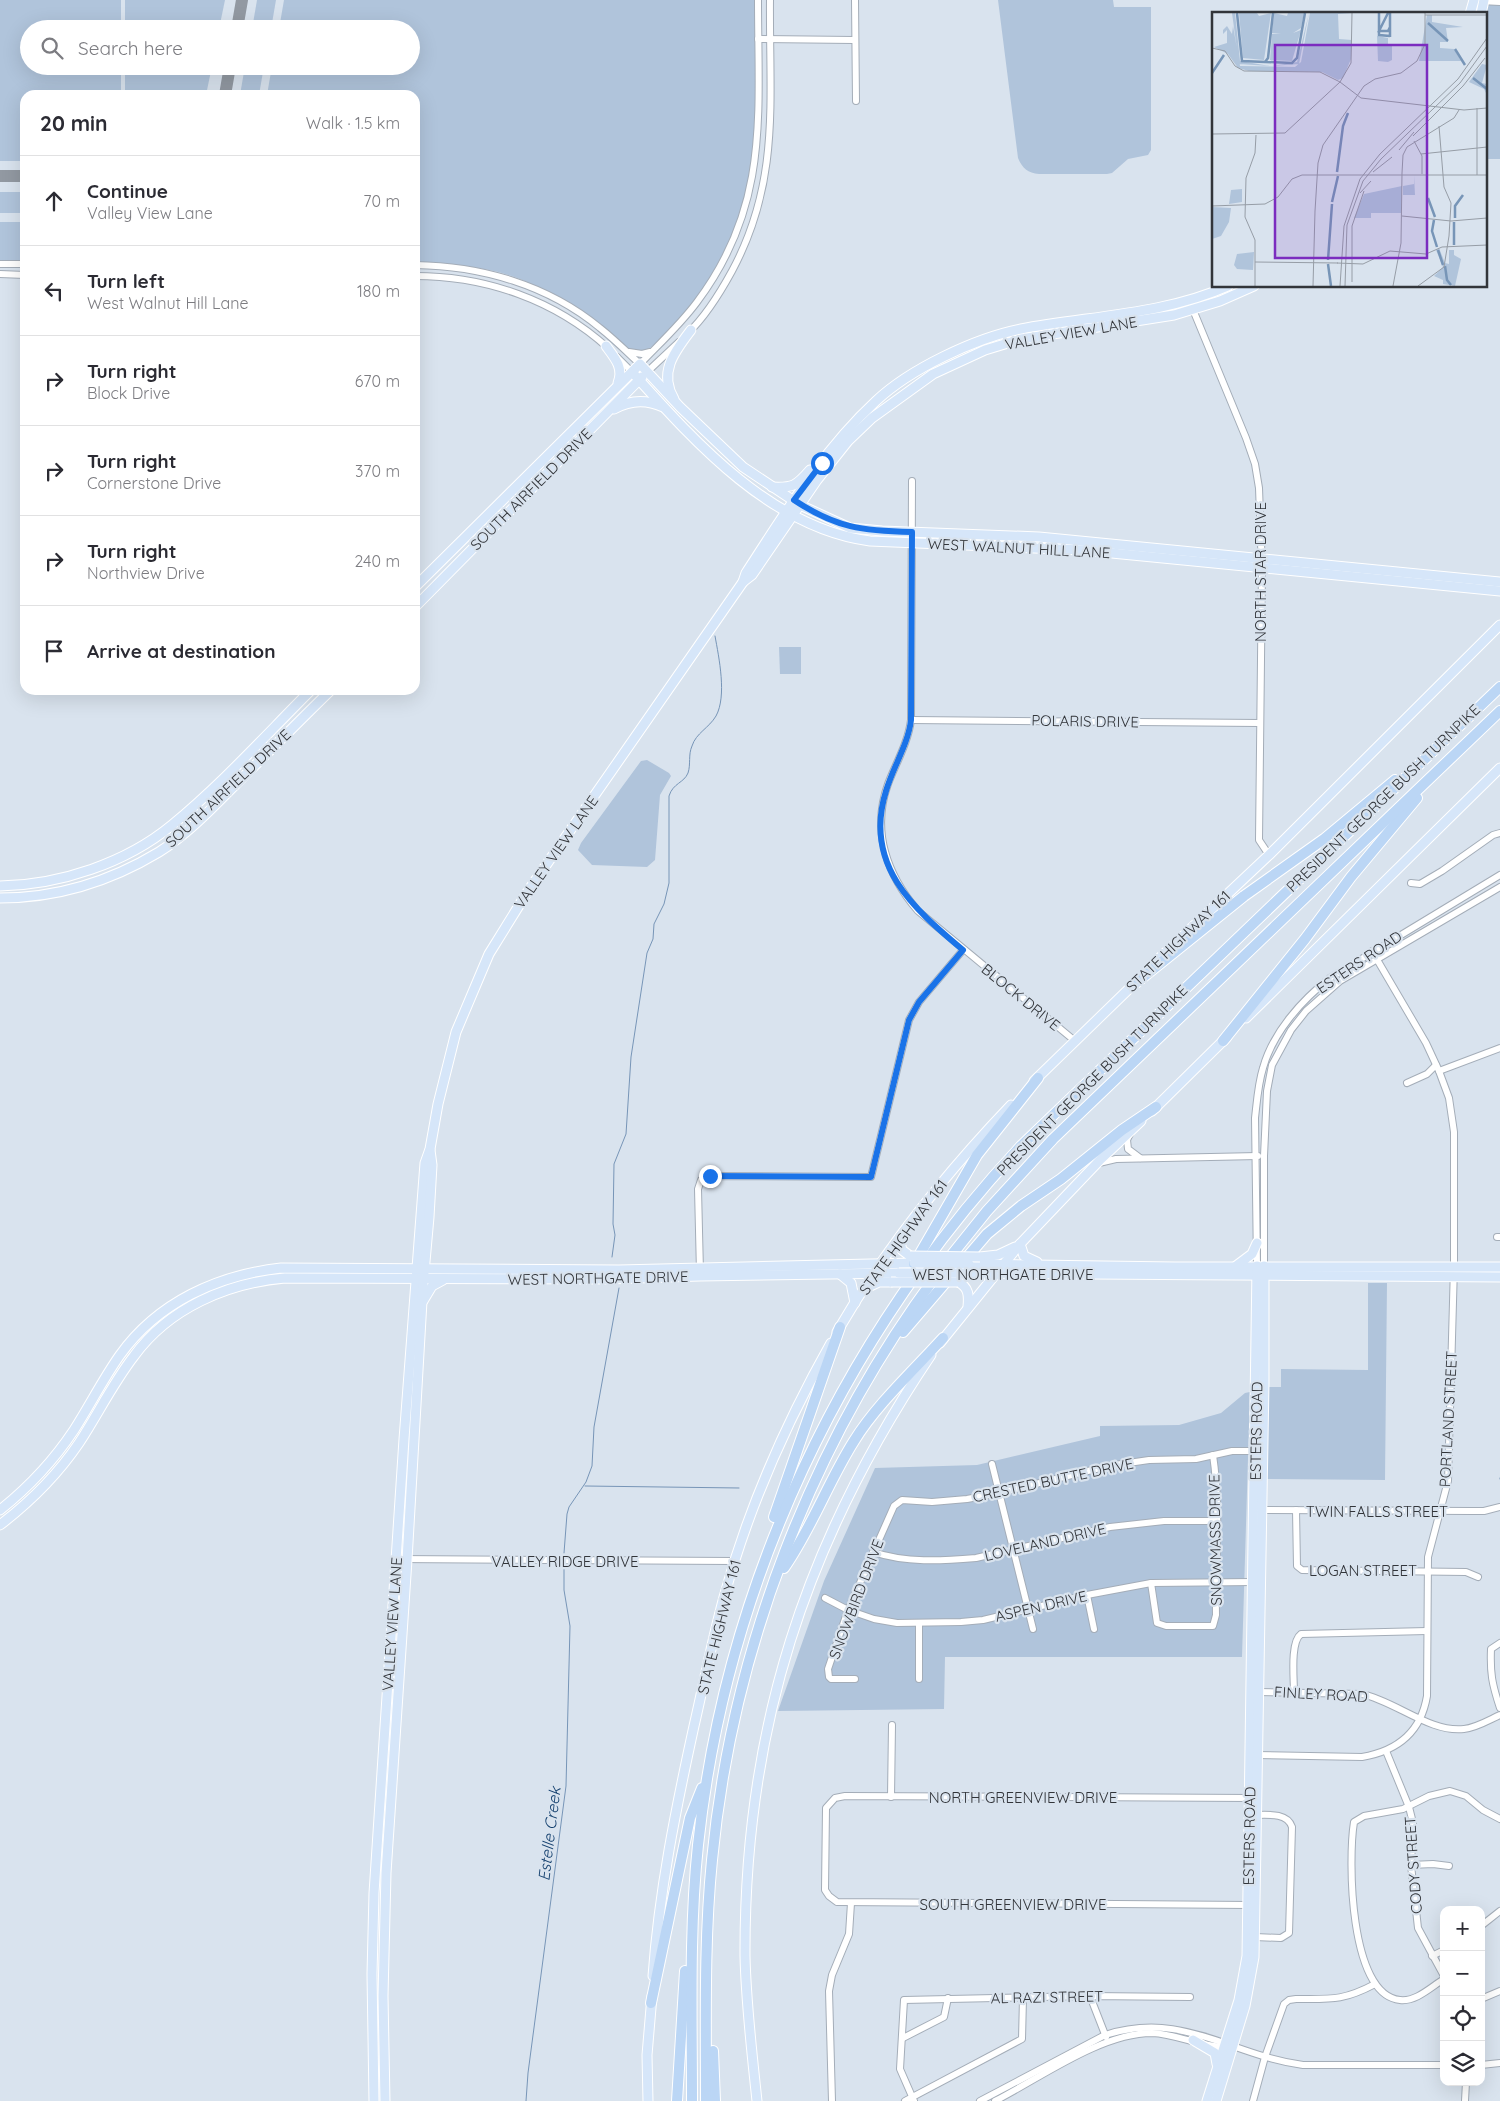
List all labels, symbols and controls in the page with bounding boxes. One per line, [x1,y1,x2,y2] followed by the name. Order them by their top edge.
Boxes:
[1212,12,1488,288] inset map
[20,20,420,75] search box
[38,34,66,62] icon: search
[78,36,183,60] text: Search here
[40,110,108,136] text: 20 min
[306,113,400,133] text: Walk · 1.5 km
[87,179,168,203] text: Continue
[40,187,68,215] icon: ahead
[363,191,400,211] text: 70 m
[87,203,213,223] text: Valley View Lane
[87,269,165,293] text: Turn left
[40,277,68,305] icon: left
[357,281,400,301] text: 180 m
[87,293,249,313] text: West Walnut Hill Lane
[1003,312,1139,354] street label: VALLEY VIEW LANE
[87,359,176,383] text: Turn right
[40,367,68,395] icon: right
[355,371,400,391] text: 670 m
[87,383,170,403] text: Block Drive
[466,424,596,554] street label: SOUTH AIRFIELD DRIVE
[87,449,176,473] text: Turn right
[811,452,834,475] route start
[40,457,68,485] icon: right
[355,461,400,481] text: 370 m
[87,473,221,493] text: Cornerstone Drive
[1251,502,1270,642] street label: NORTH STAR DRIVE
[927,534,1111,562] street label: WEST WALNUT HILL LANE
[87,539,176,563] text: Turn right
[40,547,68,575] icon: right
[354,551,400,571] text: 240 m
[87,563,205,583] text: Northview Drive
[40,637,68,665] icon: arrive
[87,639,276,663] text: Arrive at destination
[1282,700,1484,896] street label: PRESIDENT GEORGE BUSH TURNPIKE
[1031,711,1139,731] street label: POLARIS DRIVE
[161,725,295,851] street label: SOUTH AIRFIELD DRIVE
[510,792,602,912] street label: VALLEY VIEW LANE
[1122,886,1234,996] street label: STATE HIGHWAY 161
[1313,926,1405,998] street label: ESTERS ROAD
[978,959,1064,1035] street label: BLOCK DRIVE
[993,981,1191,1179] street label: PRESIDENT GEORGE BUSH TURNPIKE
[699,1165,722,1188] route end
[855,1176,951,1298] street label: STATE HIGHWAY 161
[913,1265,1093,1284] street label: WEST NORTHGATE DRIVE
[507,1267,689,1289] street label: WEST NORTHGATE DRIVE
[1435,1350,1461,1488] street label: PORTLAND STREET
[1246,1381,1266,1481] street label: ESTERS ROAD
[971,1454,1135,1506] street label: CRESTED BUTTE DRIVE
[1204,1474,1226,1606] street label: SNOWMASS DRIVE
[1306,1502,1448,1521] street label: TWIN FALLS STREET
[982,1519,1108,1565] street label: LOVELAND DRIVE
[824,1536,888,1662] street label: SNOWBIRD DRIVE
[492,1552,638,1571] street label: VALLEY RIDGE DRIVE
[378,1556,406,1692] street label: VALLEY VIEW LANE
[693,1558,745,1696] street label: STATE HIGHWAY 161
[1309,1561,1417,1580] street label: LOGAN STREET
[993,1586,1089,1626] street label: ASPEN DRIVE
[1274,1682,1369,1706] street label: FINLEY ROAD
[533,1784,565,1882] water label: Estelle Creek
[1239,1786,1259,1886] street label: ESTERS ROAD
[929,1788,1117,1807] street label: NORTH GREENVIEW DRIVE
[1400,1816,1426,1914] street label: CODY STREET
[920,1895,1106,1914] street label: SOUTH GREENVIEW DRIVE
[1440,1906,1485,2086] map controls
[1440,1906,1485,1951] button: +
[1440,1951,1485,1996] button: −
[990,1987,1104,2007] street label: AL RAZI STREET
[1440,1996,1485,2041] button: locate
[1440,2041,1485,2086] button: layers

